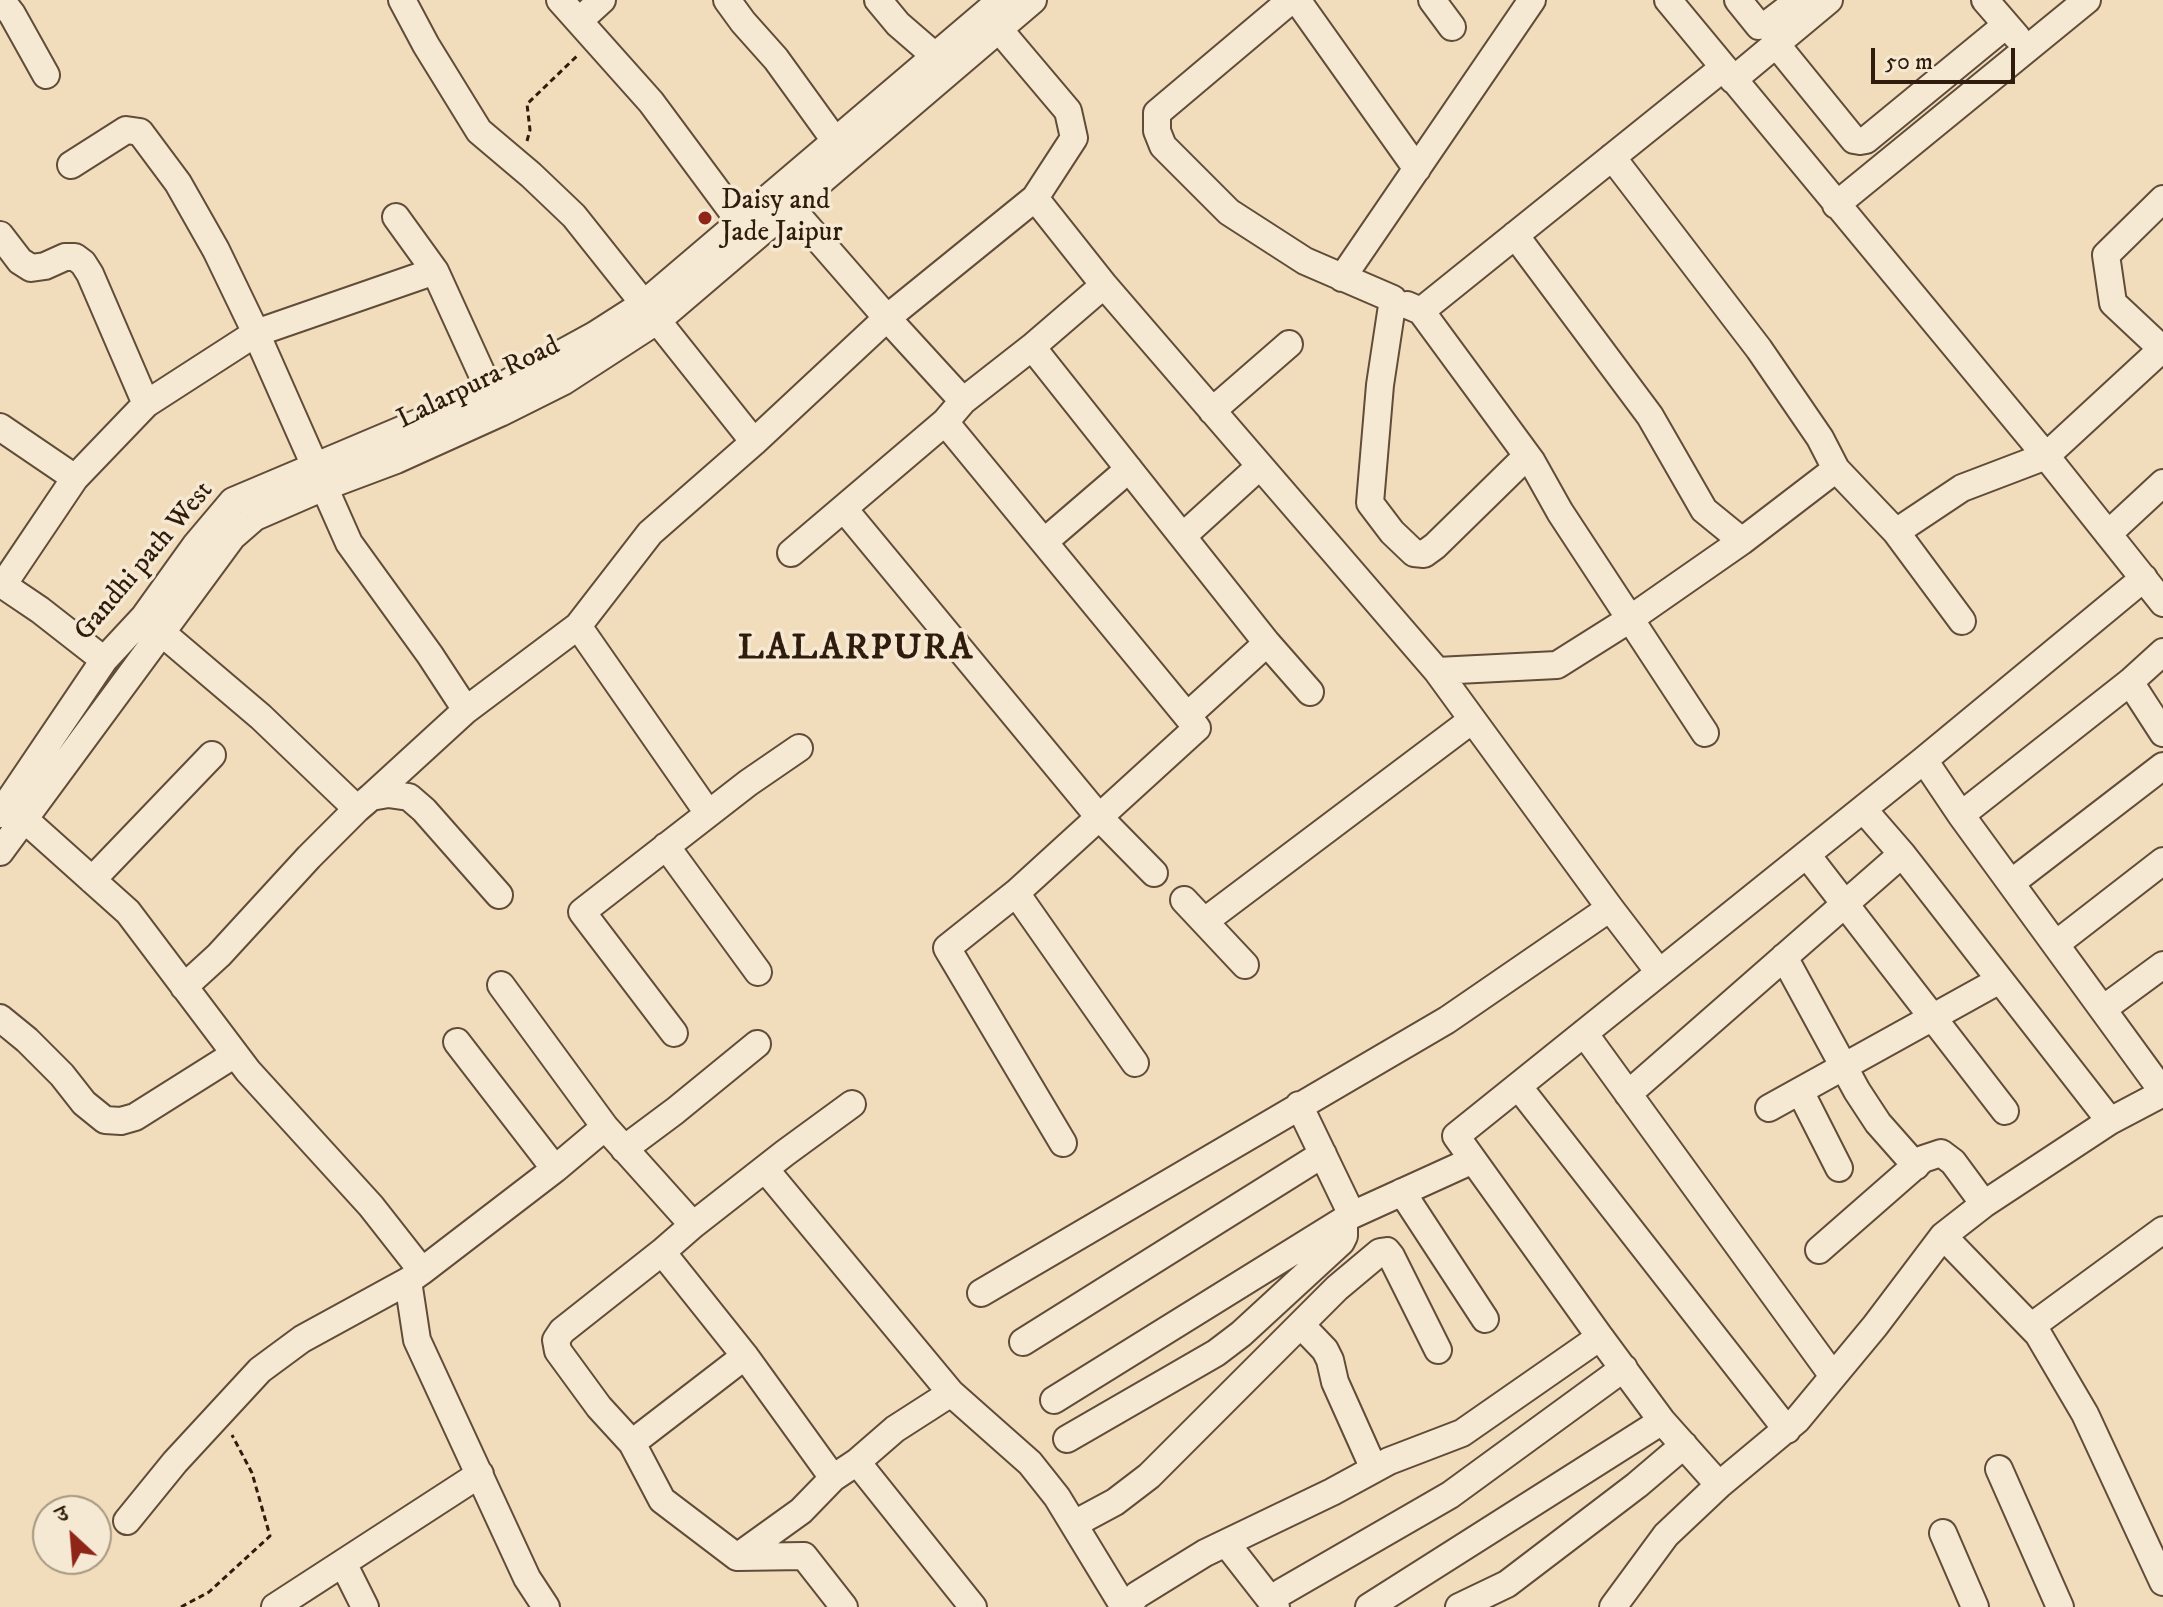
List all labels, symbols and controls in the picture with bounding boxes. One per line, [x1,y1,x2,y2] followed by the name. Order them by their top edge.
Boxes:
[1875,32,2019,82] scale bar
[1885,47,1933,77] text: 50 m
[721,185,843,251] place label: Daisy and Jade Jaipur
[696,209,714,227] marker: Daisy and Jade Jaipur
[392,330,566,438] street label: Lalarpura Road
[69,475,221,649] street label: Gandhi path West
[738,629,974,673] district label: LALARPURA
[32,1495,112,1575] north arrow
[51,1500,73,1529] text: उ

